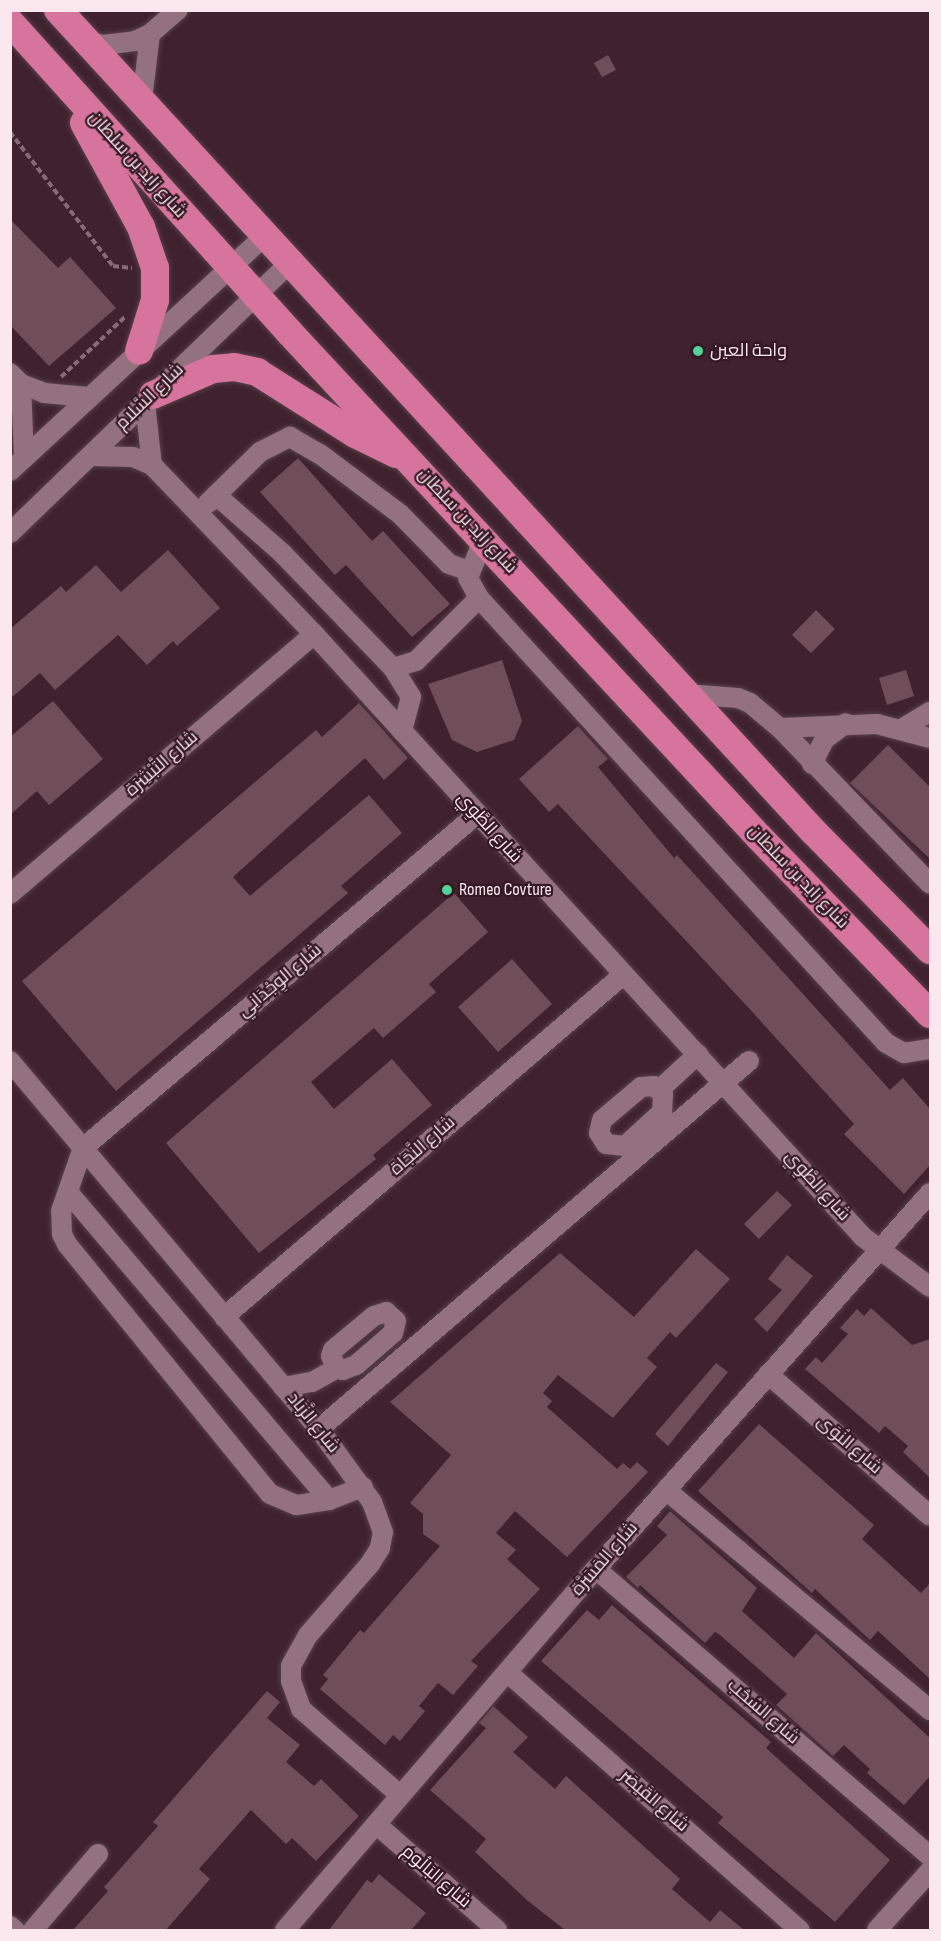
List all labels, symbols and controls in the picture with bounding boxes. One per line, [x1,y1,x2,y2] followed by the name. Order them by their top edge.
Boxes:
[83,107,191,223] street label: شارع زايد بن سلطان
[710,340,787,362] place label: واحة العين
[691,344,705,358] marker: واحة العين
[111,359,189,435] street label: شارع السَّلام
[413,464,521,578] street label: شارع زايد بن سلطان
[121,727,203,801] street label: شارع التَّبْشِرَة
[452,788,526,868] street label: شارع الطَّوِي
[743,821,853,933] street label: شارع زايد بن سلطان
[459,879,552,901] place label: Romeo Covture
[440,883,454,897] marker: Romeo Covture
[234,940,326,1022] street label: شارع الوِجْدَانِي
[386,1112,460,1180] street label: شارع النَّجَاة
[780,1146,854,1226] street label: شارع الطَّوِي
[282,1388,344,1458] street label: شارع الزَّبَاد
[812,1411,886,1479] street label: شارع النُوَى
[567,1518,643,1600] street label: شارع المَسَرَّة
[722,1675,804,1749] street label: شارع السُحُب
[615,1765,693,1837] street label: شارع القَيصَر
[397,1841,475,1913] street label: شارع البَالُوم

